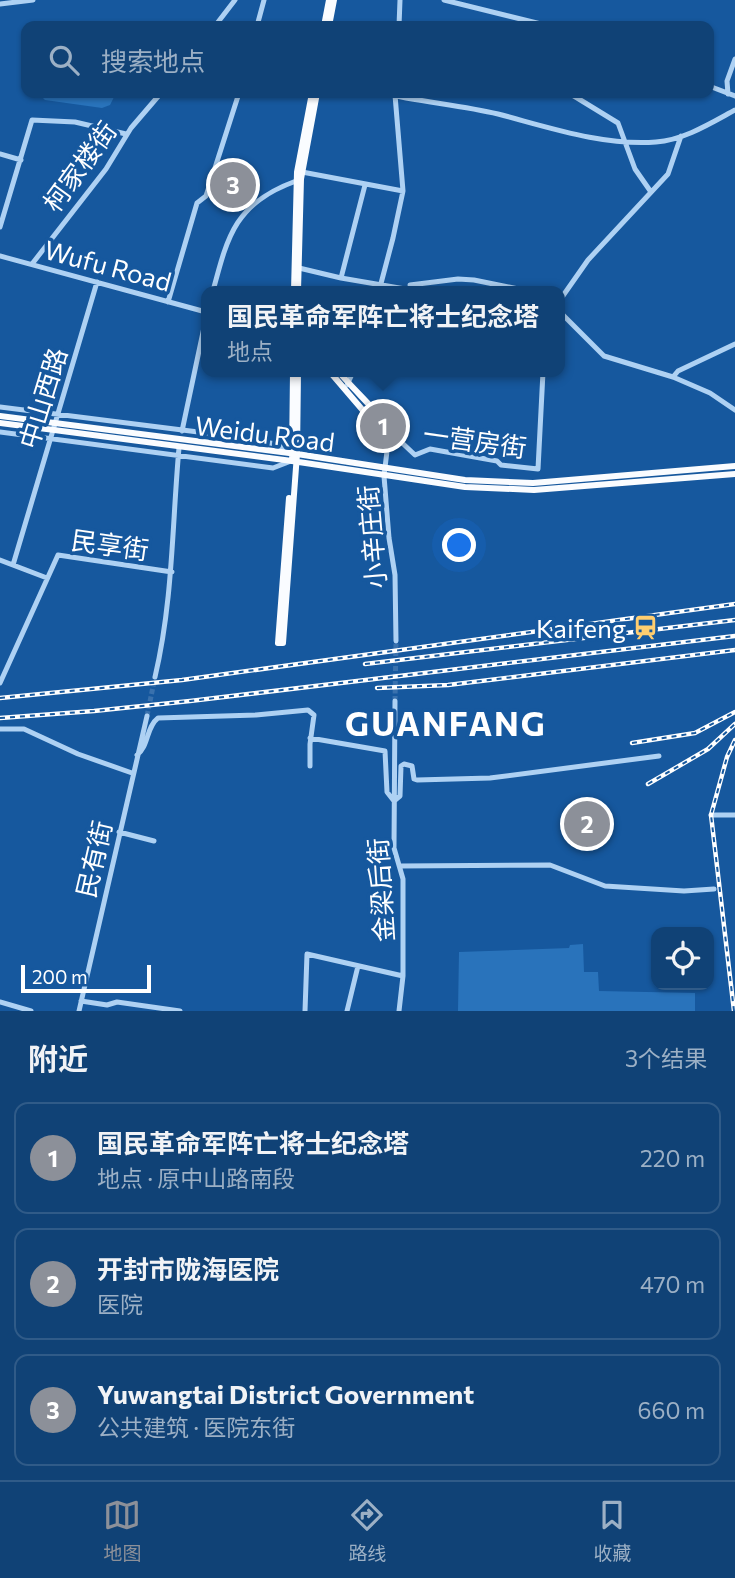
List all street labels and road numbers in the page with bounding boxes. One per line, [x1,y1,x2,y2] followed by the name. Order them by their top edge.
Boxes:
[36,115,122,217] street label: 柯家楼街
[41,233,175,297] street label: Wufu Road
[12,344,72,452] street label: 中山西路
[193,409,337,457] street label: Weidu Road
[421,417,529,463] street label: 一营房街
[351,484,391,590] street label: 小辛庄街
[69,523,151,565] street label: 民享街
[69,818,117,900] street label: 民有街
[361,837,399,943] street label: 金梁后街

